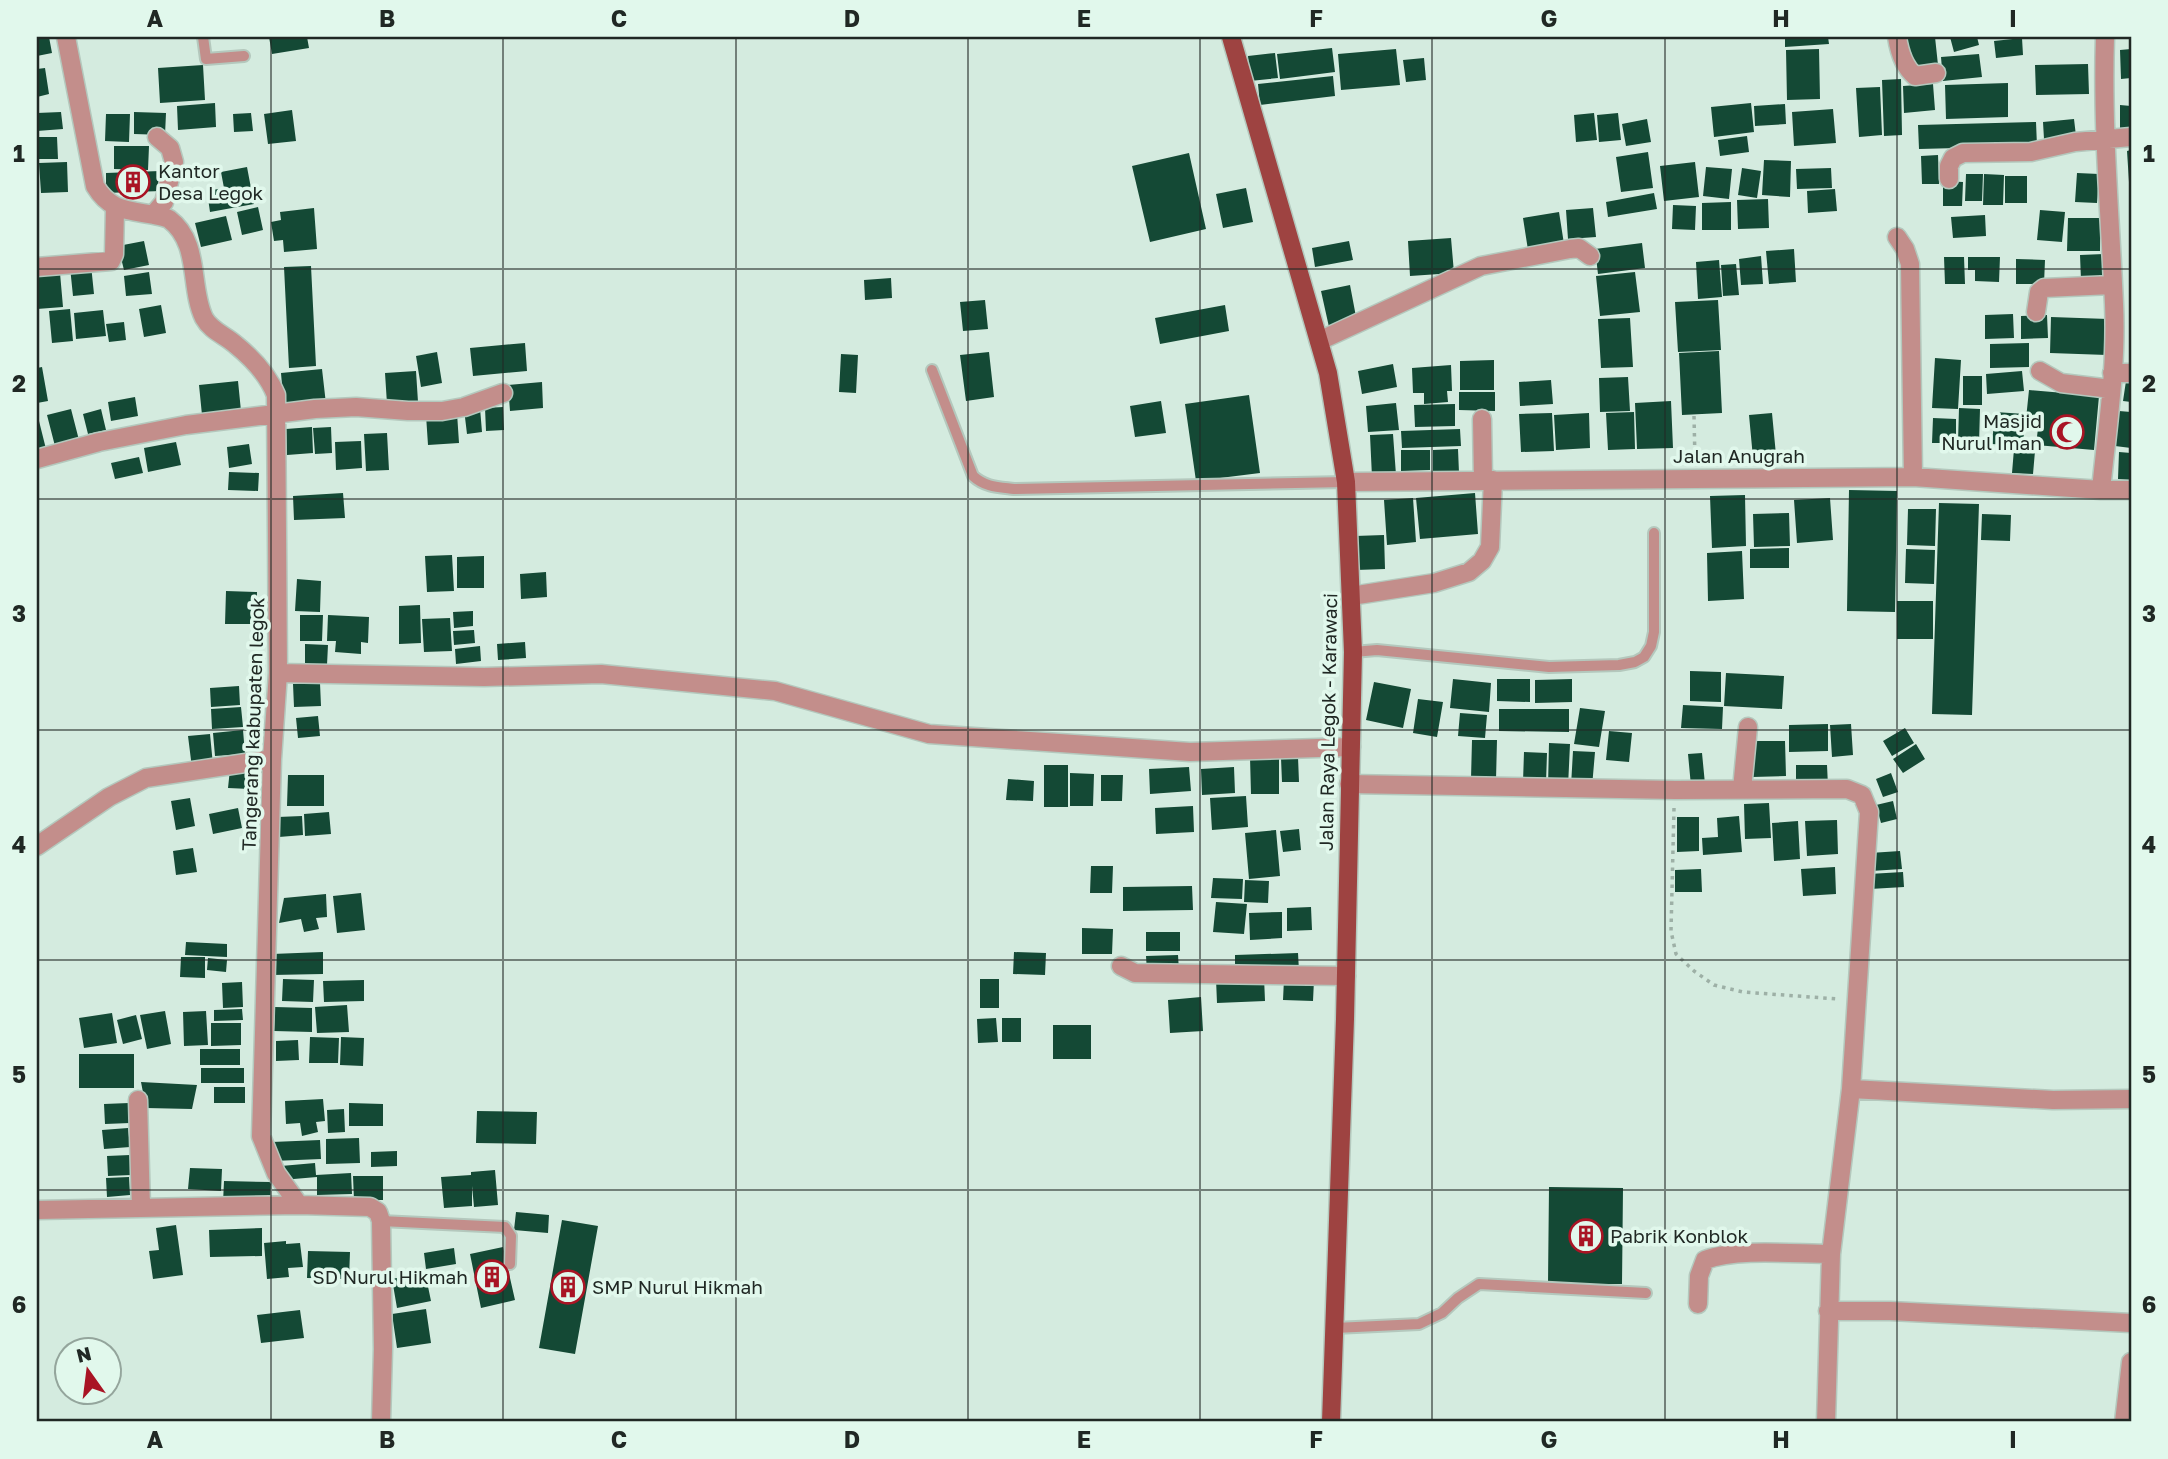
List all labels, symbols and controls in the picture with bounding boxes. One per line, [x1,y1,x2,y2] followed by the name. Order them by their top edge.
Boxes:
[147,4,164,32] text: A
[379,4,395,32] text: B
[611,4,627,32] text: C
[844,4,860,32] text: D
[1077,4,1091,32] text: E
[1309,4,1323,32] text: F
[1541,4,1557,32] text: G
[1772,4,1790,32] text: H
[2009,4,2017,32] text: I
[13,139,25,167] text: 1
[2143,139,2155,167] text: 1
[158,159,264,204] place label: Kantor Desa Legok
[114,163,152,201] building icon: Kantor Desa Legok
[12,369,26,397] text: 2
[2142,369,2156,397] text: 2
[1941,409,2042,454] place label: Masjid Nurul Iman
[2048,413,2086,451] mosque icon: Masjid Nurul Iman
[1673,444,1805,467] street label: Jalan Anugrah
[1314,593,1341,851] street label: Jalan Raya Legok - Karawaci
[237,597,268,851] street label: Tangerang kabupaten legok
[12,599,26,627] text: 3
[2142,599,2156,627] text: 3
[12,830,26,858] text: 4
[2142,830,2156,858] text: 4
[12,1060,26,1088] text: 5
[2142,1060,2156,1088] text: 5
[1567,1217,1605,1255] building icon: Pabrik Konblok
[1610,1224,1748,1247] place label: Pabrik Konblok
[473,1258,511,1296] building icon: SD Nurul Hikmah
[313,1265,468,1288] place label: SD Nurul Hikmah
[549,1268,587,1306] building icon: SMP Nurul Hikmah
[592,1275,763,1298] place label: SMP Nurul Hikmah
[12,1290,26,1318] text: 6
[2142,1290,2156,1318] text: 6
[52,1336,122,1406] north arrow
[74,1341,94,1367] text: N
[147,1425,164,1453] text: A
[379,1425,395,1453] text: B
[611,1425,627,1453] text: C
[844,1425,860,1453] text: D
[1077,1425,1091,1453] text: E
[1309,1425,1323,1453] text: F
[1541,1425,1557,1453] text: G
[1772,1425,1790,1453] text: H
[2009,1425,2017,1453] text: I

